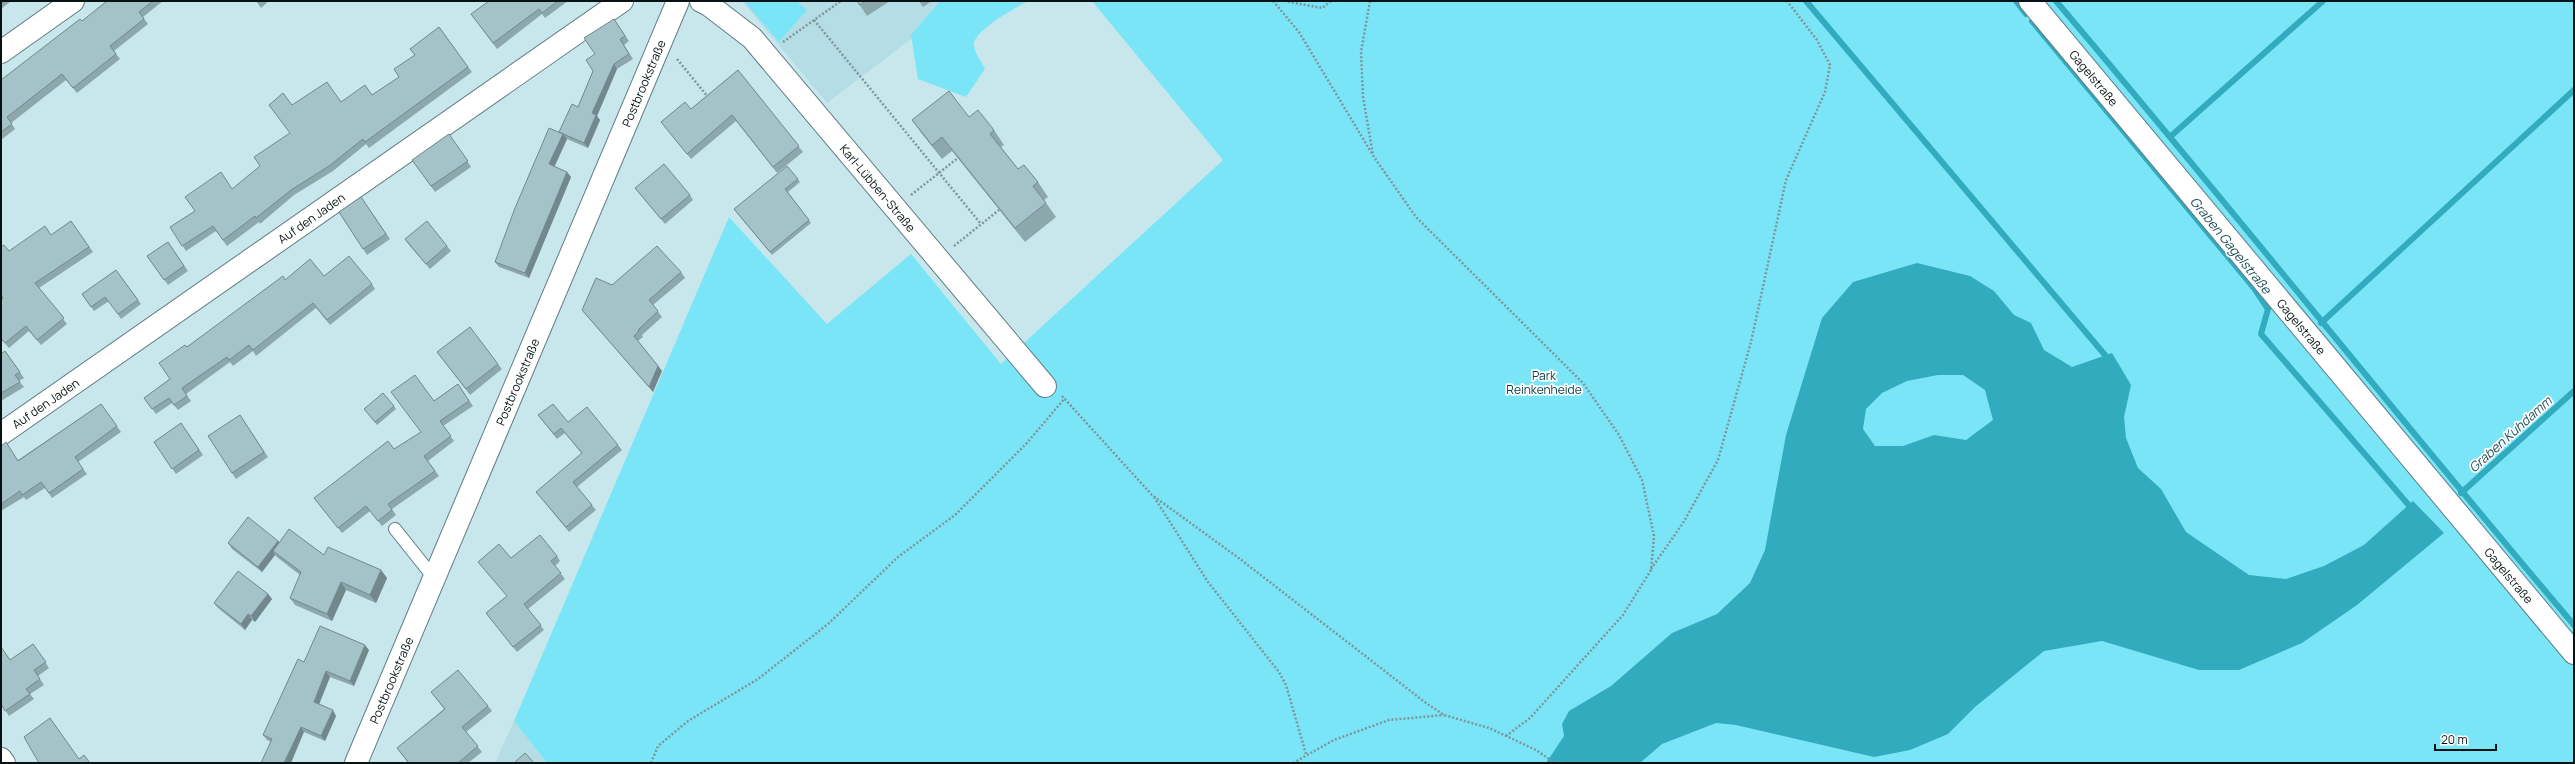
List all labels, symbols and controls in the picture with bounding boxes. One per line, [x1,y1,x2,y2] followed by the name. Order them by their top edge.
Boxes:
[617,37,669,129] street label: Postbrookstraße
[2066,46,2122,109] street label: Gagelstraße
[836,140,920,235] street label: Karl-Lübben-Straße
[274,188,348,247] street label: Auf den Jaden
[2186,193,2277,298] water label: Graben Gagelstraße
[2273,295,2330,358] street label: Gagelstraße
[491,336,543,428] street label: Postbrookstraße
[1506,367,1582,398] park label: Park Reinkenheide
[8,374,82,432] street label: Auf den Jaden
[2465,391,2556,476] water label: Graben Kuhdamm
[2481,544,2538,607] street label: Gagelstraße
[365,634,417,726] street label: Postbrookstraße
[2435,726,2496,752] scale bar
[2441,731,2468,748] text: 20 m

